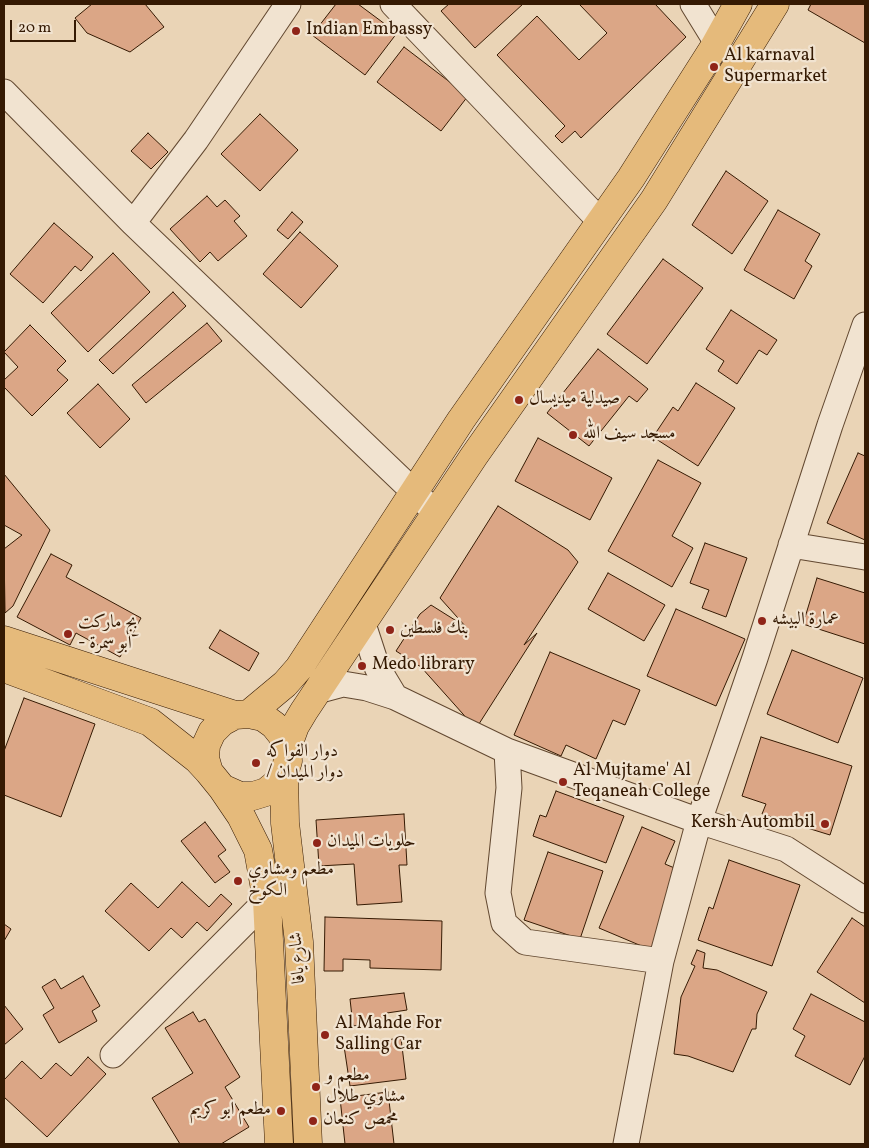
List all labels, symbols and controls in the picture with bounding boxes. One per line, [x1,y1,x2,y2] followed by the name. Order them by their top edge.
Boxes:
[12,10,79,42] scale bar
[18,18,51,39] text: 20 m
[306,20,432,42] place label: Indian Embassy
[290,25,302,37] marker: Indian Embassy
[724,46,827,88] place label: Al karnaval Supermarket
[708,61,720,73] marker: Al karnaval Supermarket
[529,389,620,411] place label: صيدلية ميديسال
[513,394,525,406] marker: صيدلية ميديسال
[583,424,675,446] place label: مسجد سيف الله
[567,429,579,441] marker: مسجد سيف الله
[772,610,839,632] place label: عمارة البيشه
[78,613,137,656] place label: بج ماركت - ابو سمرة
[756,615,768,627] marker: عمارة البيشه
[400,619,469,641] place label: بنك فلسطين
[384,624,396,636] marker: بنك فلسطين
[62,628,74,640] marker: بج ماركت - ابو سمرة
[372,655,475,677] place label: Medo library
[356,660,368,672] marker: Medo library
[266,742,344,784] place label: دوار الفواكه / دوار الميدان
[250,757,262,769] marker: دوار الفواكه / دوار الميدان
[573,761,710,804] place label: Al Mujtame' Al Teqaneah College
[557,776,569,788] marker: Al Mujtame' Al Teqaneah College
[691,813,815,835] place label: Kersh Autombil
[819,818,831,830] marker: Kersh Autombil
[327,832,416,854] place label: حلويات الميدان
[311,837,323,849] marker: حلويات الميدان
[248,860,334,902] place label: مطعم ومشاوي الكوخ
[232,875,244,887] marker: مطعم ومشاوي الكوخ
[286,931,312,985] street label: شارع يافا
[335,1014,442,1056] place label: Al Mahde For Salling Car
[319,1029,331,1041] marker: Al Mahde For Salling Car
[326,1066,405,1108] place label: مطعم و مشاوي طلال
[310,1081,322,1093] marker: مطعم و مشاوي طلال
[190,1100,271,1122] place label: مطعم ابو كريم
[275,1105,287,1117] marker: مطعم ابو كريم
[323,1110,398,1132] place label: محمص كنعان
[307,1115,319,1127] marker: محمص كنعان

